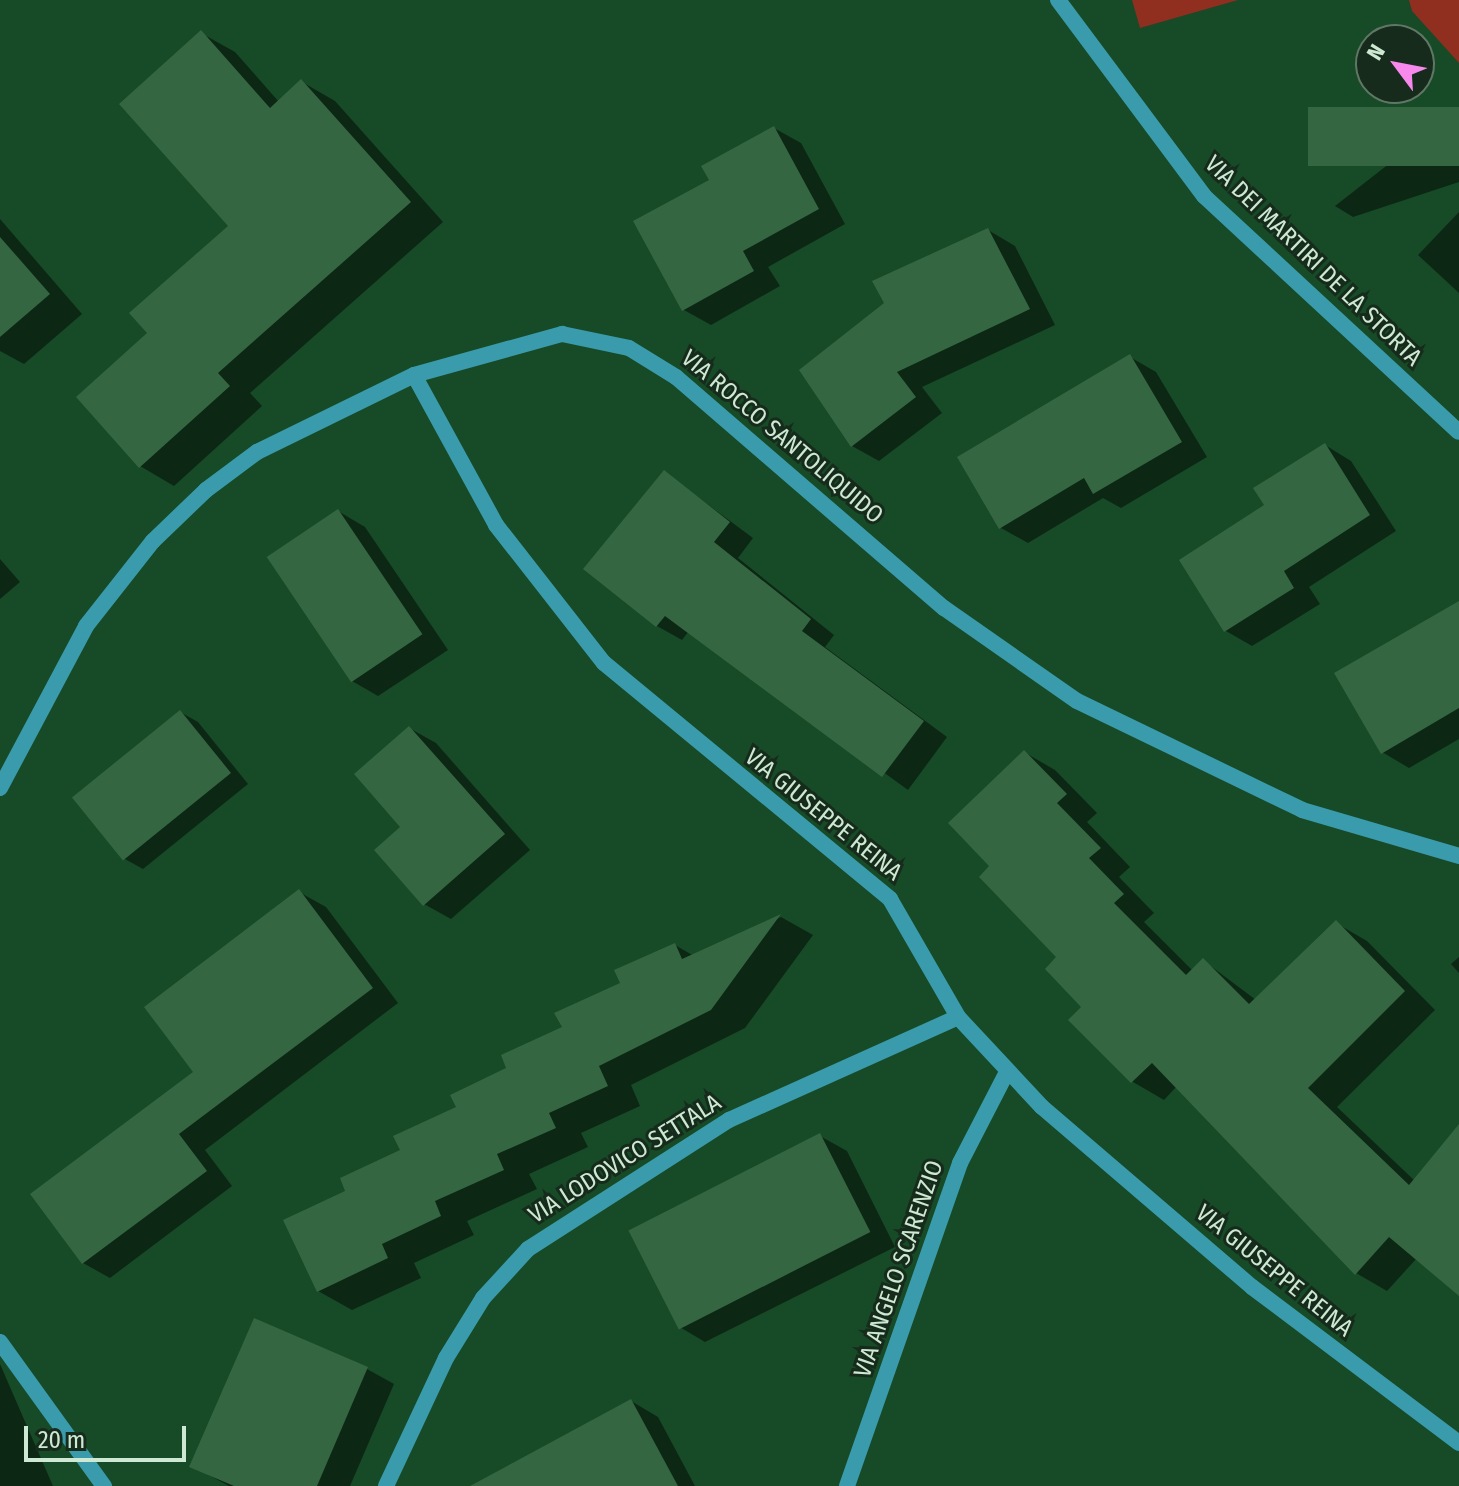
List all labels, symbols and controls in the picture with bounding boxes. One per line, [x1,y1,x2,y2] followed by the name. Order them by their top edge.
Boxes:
[1355,24,1435,104] north arrow
[1361,39,1391,65] text: N
[1199,150,1427,372] street label: VIA DEI MARTIRI DE LA STORTA
[675,344,889,530] street label: VIA ROCCO SANTOLIQUIDO
[739,743,907,887] street label: VIA GIUSEPPE REINA
[524,1088,726,1230] street label: VIA LODOVICO SETTALA
[848,1157,950,1381] street label: VIA ANGELO SCARENZIO
[1190,1199,1358,1343] street label: VIA GIUSEPPE REINA
[28,1410,190,1460] scale bar
[38,1426,85,1454] text: 20 m

